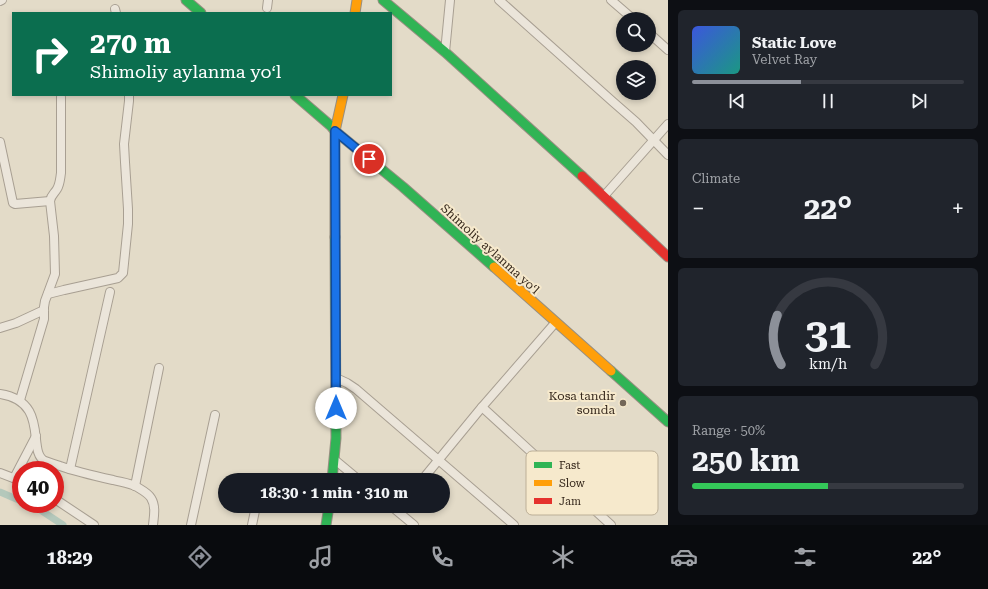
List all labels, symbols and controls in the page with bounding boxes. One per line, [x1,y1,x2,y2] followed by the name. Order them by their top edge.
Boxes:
[616,12,656,100] map controls
[616,12,656,52] button: search
[90,27,171,60] text: 270 m
[24,28,76,80] icon: right
[752,34,836,52] text: Static Love
[752,52,817,67] text: Velvet Ray
[616,60,656,100] button: layers
[90,61,281,82] text: Shimoliy aylanma yoʻl
[726,90,748,112] icon: previous
[817,90,839,112] icon: pause
[908,90,930,112] icon: next
[352,142,386,176] pin
[358,148,380,170] icon: arrive
[692,171,740,186] text: Climate
[804,191,852,226] text: 22°
[692,196,704,221] text: −
[952,196,964,221] text: +
[438,201,542,297] street label: Shimoliy aylanma yoʻl
[805,309,851,358] text: 31
[809,355,847,371] text: km/h
[315,387,357,429] position arrow
[549,389,615,417] place label: Kosa tandir somda
[618,398,628,408] marker: Kosa tandir somda
[692,423,765,438] text: Range · 50%
[692,443,800,478] text: 250 km
[526,451,658,515] legend
[559,459,580,472] text: Fast
[12,461,64,513] speed limit sign: 40
[559,477,586,490] text: Slow
[260,484,408,502] text: 18:30 · 1 min · 310 m
[559,495,581,508] text: Jam
[186,543,214,571] icon: directions
[307,543,335,571] icon: music
[428,543,456,571] icon: phone
[549,543,577,571] icon: climate
[670,543,698,571] icon: car
[791,543,819,571] icon: filters
[47,547,93,568] text: 18:29
[912,547,941,568] text: 22°

